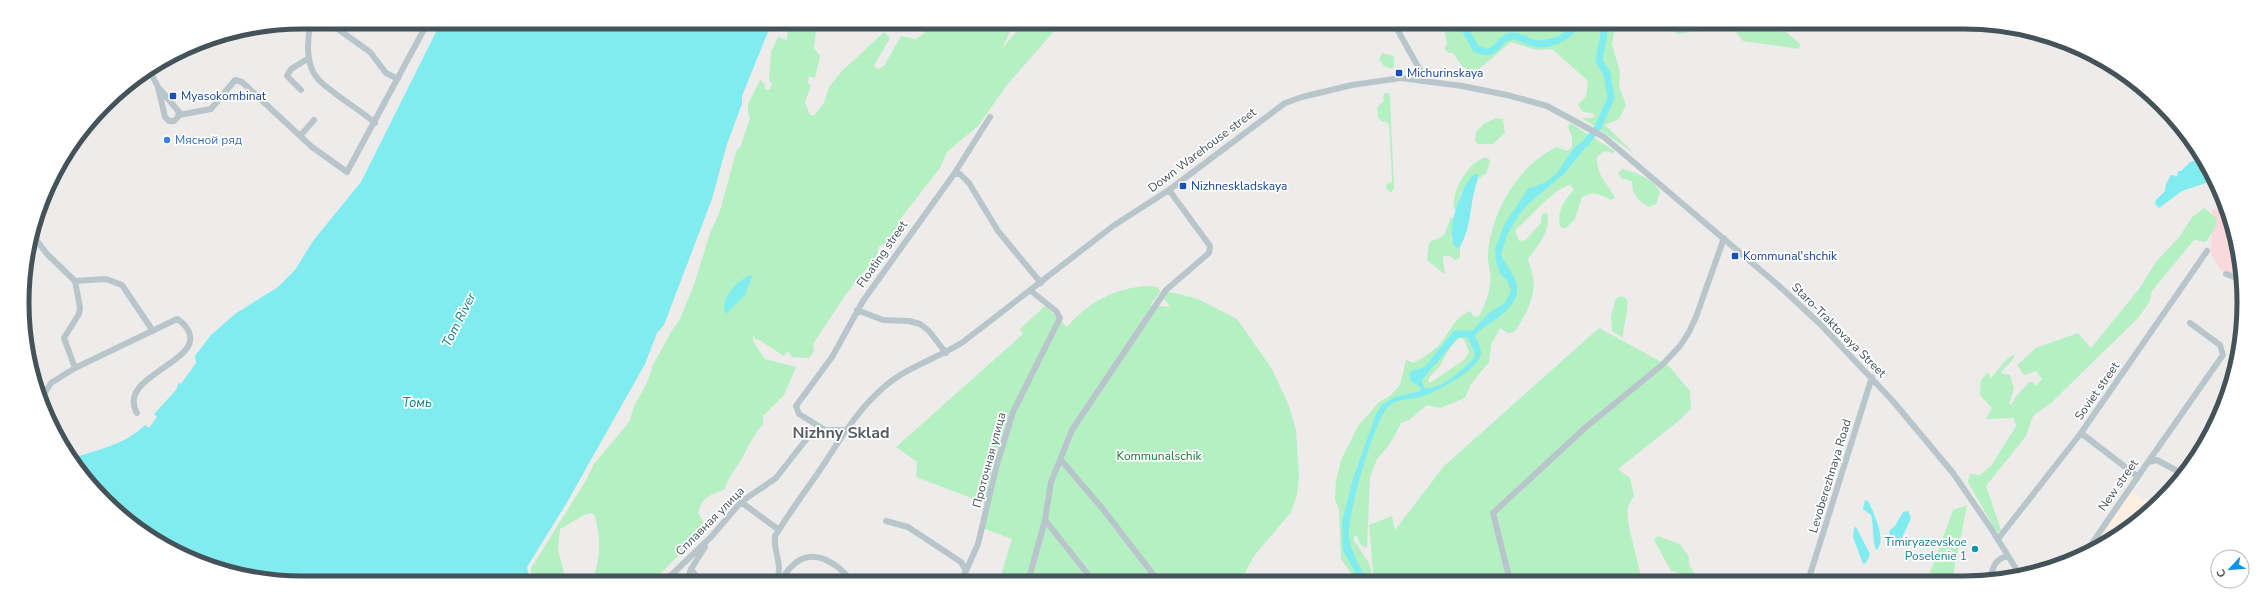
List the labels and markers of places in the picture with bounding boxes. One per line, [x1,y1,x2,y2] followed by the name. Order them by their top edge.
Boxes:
[1407,65,1483,81] place label: Michurinskaya
[1394,68,1404,78] marker: Michurinskaya
[181,88,267,104] place label: Myasokombinat
[168,91,178,101] marker: Myasokombinat
[175,132,242,148] place label: Мясной ряд
[162,135,172,145] marker: Мясной ряд
[1191,178,1287,194] place label: Nizhneskladskaya
[1178,181,1188,191] marker: Nizhneskladskaya
[1743,248,1838,264] place label: Kommunal'shchik
[1730,251,1740,261] marker: Kommunal'shchik
[1884,534,1967,564] place label: Timiryazevskoe Poselenie 1
[1970,544,1980,554] marker: Timiryazevskoe Poselenie 1

